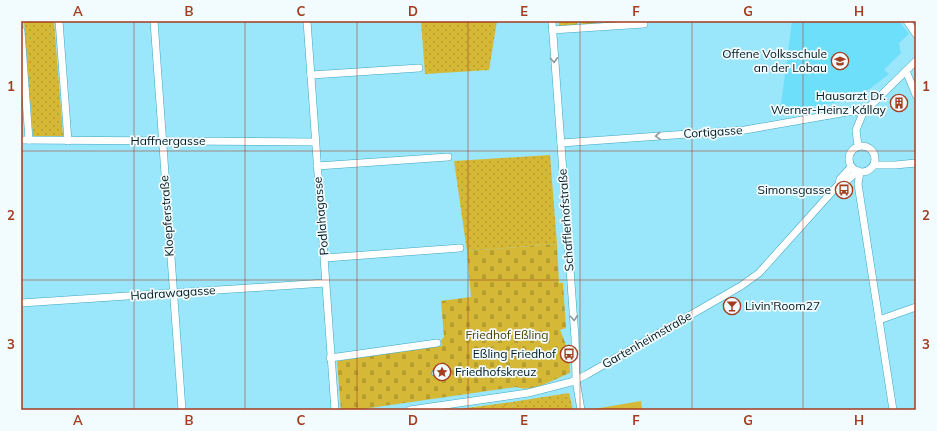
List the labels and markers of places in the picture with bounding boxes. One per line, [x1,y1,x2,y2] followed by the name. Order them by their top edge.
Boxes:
[722,46,827,75] place label: Offene Volksschule an der Lobau
[830,51,850,71] school or university icon: Offene Volksschule an der Lobau
[771,88,887,117] place label: Hausarzt Dr. Werner-Heinz Kállay
[889,93,909,113] building icon: Hausarzt Dr. Werner-Heinz Kállay
[834,180,854,200] bus stop icon: Simonsgasse
[757,182,831,197] place label: Simonsgasse
[722,296,742,316] bar icon: Livin'Room27
[745,298,820,313] place label: Livin'Room27
[559,344,579,364] bus stop icon: Eßling Friedhof
[473,346,557,361] place label: Eßling Friedhof
[432,362,452,382] place icon: Friedhofskreuz
[455,364,536,379] place label: Friedhofskreuz

